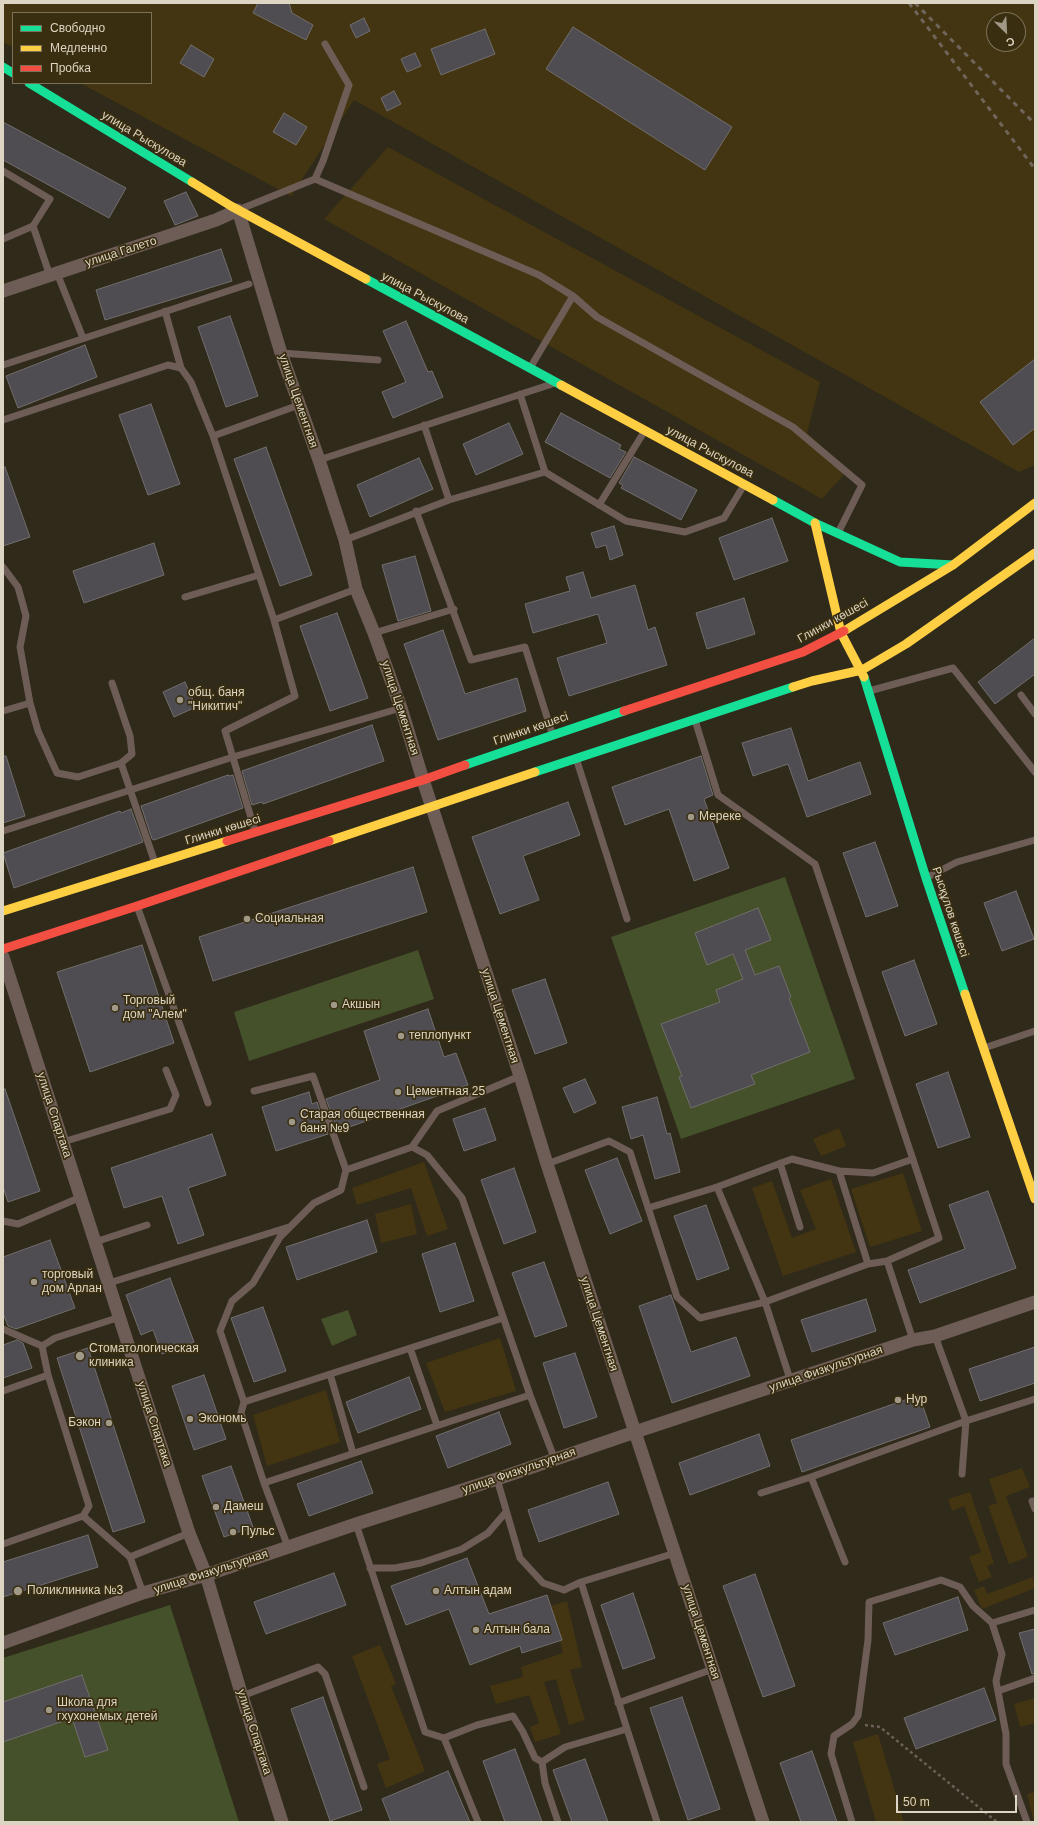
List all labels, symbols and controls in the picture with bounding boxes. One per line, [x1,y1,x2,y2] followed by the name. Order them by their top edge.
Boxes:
[12,12,152,84] legend
[986,12,1026,52] north arrow
[50,21,105,35] text: Свободно
[1004,35,1017,49] text: С
[50,41,107,55] text: Медленно
[50,61,91,75] text: Пробка
[99,108,189,170] street label: улица Рыскулова
[84,234,158,270] street label: улица Галето
[379,269,471,327] street label: улица Рыскулова
[275,352,321,450] street label: улица Цементная
[664,423,756,481] street label: улица Рыскулова
[795,596,871,646] street label: Глинки көшесі
[378,659,422,757] street label: улица Цементная
[188,686,244,714] place label: общ. баня "Никитич"
[175,695,185,705] marker: общ. баня "Никитич"
[492,709,570,749] street label: Глинки көшесі
[699,810,741,824] place label: Мереке
[183,812,263,848] street label: Глинки көшесі
[686,812,696,822] marker: Мереке
[929,865,971,959] street label: Рысқұлов көшесі
[255,912,324,926] place label: Социальная
[242,914,252,924] marker: Социальная
[478,967,522,1065] street label: улица Цементная
[123,994,187,1022] place label: Торговый дом "Алем"
[342,998,380,1012] place label: Акшын
[329,1000,339,1010] marker: Акшын
[110,1003,120,1013] marker: Торговый дом "Алем"
[409,1029,471,1043] place label: теплопункт
[396,1031,406,1041] marker: теплопункт
[33,1071,75,1159] street label: улица Спартака
[406,1085,485,1099] place label: Цементная 25
[393,1087,403,1097] marker: Цементная 25
[300,1108,425,1136] place label: Старая общественная баня №9
[287,1117,297,1127] marker: Старая общественная баня №9
[42,1268,102,1296] place label: торговый дом Арлан
[577,1275,621,1373] street label: улица Цементная
[29,1277,39,1287] marker: торговый дом Арлан
[89,1342,199,1370] place label: Стоматологическая клиника
[767,1343,885,1395] street label: улица Физкультурная
[74,1350,86,1362] marker: Стоматологическая клиника
[133,1380,175,1468] street label: улица Спартака
[906,1393,927,1407] place label: Нур
[893,1395,903,1405] marker: Нур
[198,1412,246,1426] place label: Экономь
[185,1414,195,1424] marker: Экономь
[68,1416,101,1430] place label: Бэкон
[104,1418,114,1428] marker: Бэкон
[460,1445,578,1497] street label: улица Физкультурная
[224,1500,263,1514] place label: Дамеш
[211,1502,221,1512] marker: Дамеш
[241,1525,275,1539] place label: Пульс
[228,1527,238,1537] marker: Пульс
[152,1547,270,1597] street label: улица Физкультурная
[679,1583,723,1681] street label: улица Цементная
[27,1584,123,1598] place label: Поликлиника №3
[444,1584,512,1598] place label: Алтын адам
[12,1585,24,1597] marker: Поликлиника №3
[431,1586,441,1596] marker: Алтын адам
[484,1623,550,1637] place label: Алтын бала
[471,1625,481,1635] marker: Алтын бала
[233,1688,275,1776] street label: улица Спартака
[57,1696,157,1724] place label: Школа для гхухонемых детей
[44,1705,54,1715] marker: Школа для гхухонемых детей
[898,1787,1019,1813] scale bar
[903,1795,930,1809] text: 50 m

